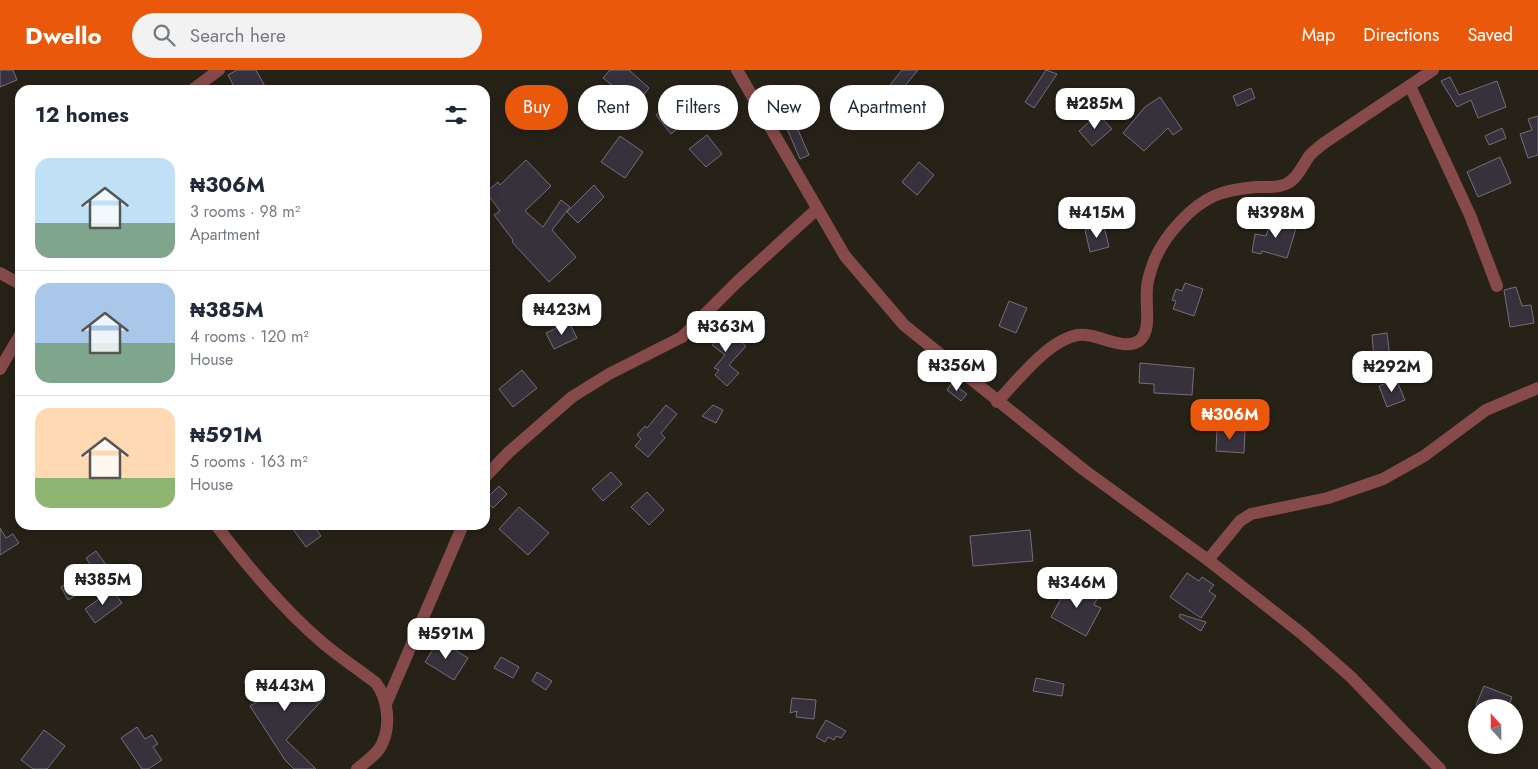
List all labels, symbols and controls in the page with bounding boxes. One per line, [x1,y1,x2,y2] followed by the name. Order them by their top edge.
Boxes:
[132,13,482,58] search box
[25,18,102,53] text: Dwello
[150,21,178,49] icon: search
[190,22,286,49] text: Search here
[1302,22,1335,48] text: Map
[1363,22,1439,48] text: Directions
[1467,22,1513,48] text: Saved
[505,85,568,130] chip: Buy
[578,85,648,130] chip: Rent
[658,85,738,130] chip: Filters
[748,85,820,130] chip: New
[830,85,944,130] chip: Apartment
[1060,88,1130,130] pin: ₦285M
[1067,92,1123,115] text: ₦285M
[35,100,129,130] text: 12 homes
[442,101,470,129] icon: filters
[190,170,265,200] text: ₦306M
[75,178,135,238] icon: home
[1062,196,1132,239] pin: ₦415M
[1241,196,1311,239] pin: ₦398M
[190,200,300,223] text: 3 rooms · 98 m²
[1069,201,1125,224] text: ₦415M
[1248,201,1304,224] text: ₦398M
[190,223,260,246] text: Apartment
[527,294,597,336] pin: ₦423M
[190,295,264,325] text: ₦385M
[533,298,591,321] text: ₦423M
[75,303,135,363] icon: home
[691,310,761,353] pin: ₦363M
[698,315,754,338] text: ₦363M
[190,325,309,348] text: 4 rooms · 120 m²
[190,348,233,371] text: House
[922,350,992,392] pin: ₦356M
[1357,350,1427,393] pin: ₦292M
[929,354,985,377] text: ₦356M
[1363,355,1421,378] text: ₦292M
[1195,398,1265,441] pin: ₦306M
[1201,403,1259,426] text: ₦306M
[190,420,262,450] text: ₦591M
[75,428,135,488] icon: home
[190,450,308,473] text: 5 rooms · 163 m²
[190,473,233,496] text: House
[68,564,138,606] pin: ₦385M
[1042,566,1112,609] pin: ₦346M
[75,568,131,591] text: ₦385M
[1048,571,1106,594] text: ₦346M
[411,618,481,660] pin: ₦591M
[419,622,473,645] text: ₦591M
[250,670,320,712] pin: ₦443M
[256,674,314,697] text: ₦443M
[1468,699,1522,754] north arrow
[1468,699,1523,754] map controls

